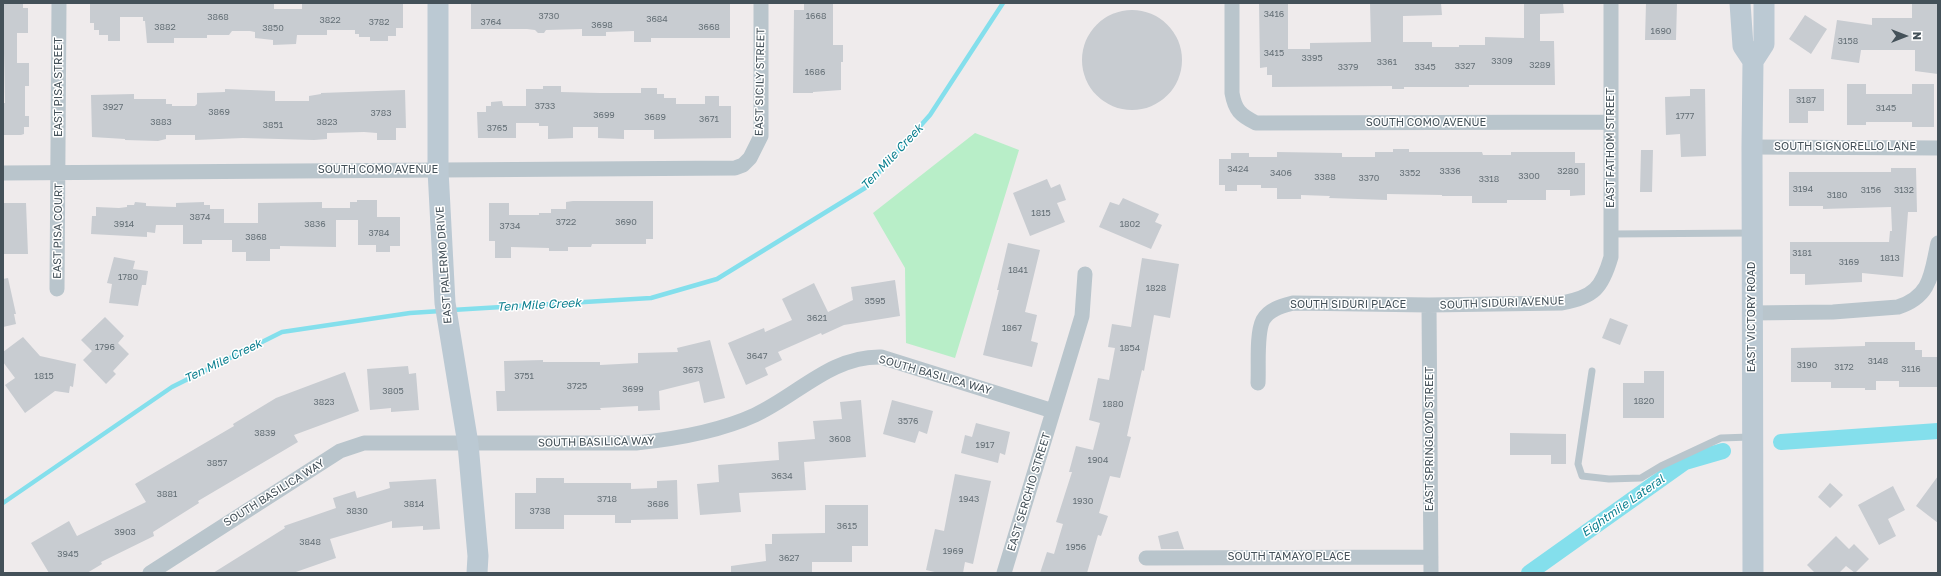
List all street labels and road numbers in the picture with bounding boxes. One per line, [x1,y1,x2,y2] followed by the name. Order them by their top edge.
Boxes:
[752,28,768,136] street label: EAST SICILY STREET
[52,37,66,137] street label: EAST PISA STREET
[1604,88,1618,208] street label: EAST FATHOM STREET
[1366,116,1486,130] street label: SOUTH COMO AVENUE
[1774,140,1916,154] street label: SOUTH SIGNORELLO LANE
[318,163,438,177] street label: SOUTH COMO AVENUE
[51,183,65,279] street label: EAST PISA COURT
[433,206,455,324] street label: EAST PALERMO DRIVE
[1745,262,1759,372] street label: EAST VICTORY ROAD
[1440,294,1564,312] street label: SOUTH SIDURI AVENUE
[1290,298,1406,312] street label: SOUTH SIDURI PLACE
[877,353,993,397] street label: SOUTH BASILICA WAY
[1423,367,1437,511] street label: EAST SPRINGLOYD STREET
[1005,431,1053,553] street label: EAST SERCHIO STREET
[538,434,654,450] street label: SOUTH BASILICA WAY
[221,457,327,529] street label: SOUTH BASILICA WAY
[1228,550,1350,564] street label: SOUTH TAMAYO PLACE

